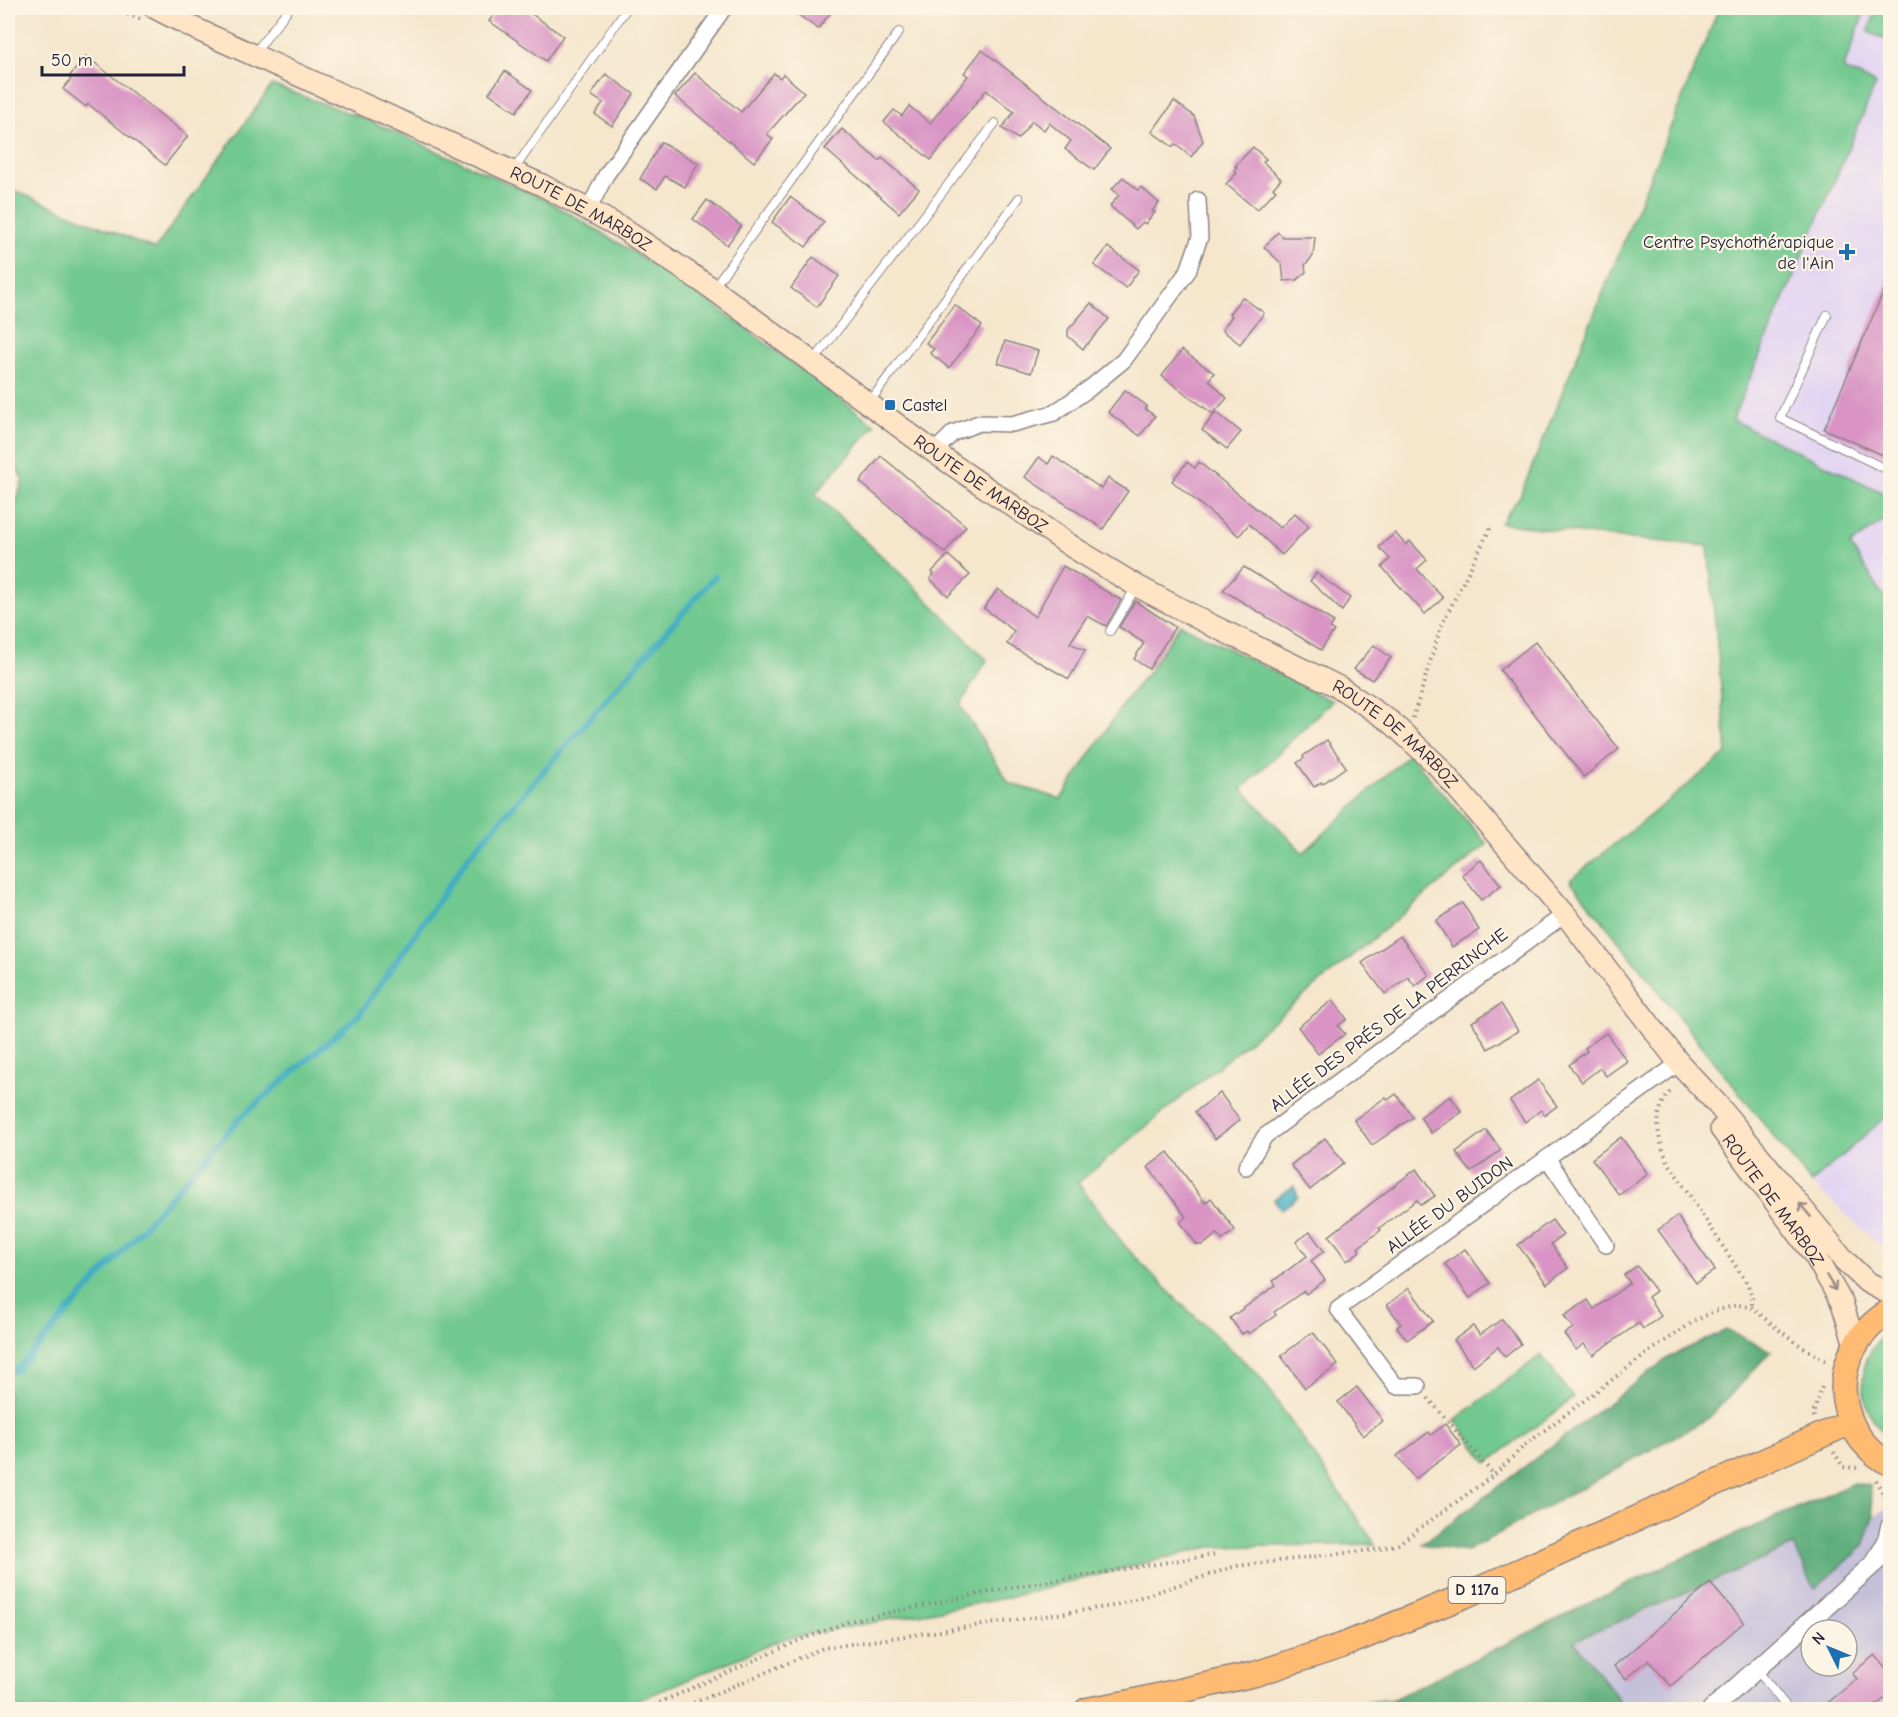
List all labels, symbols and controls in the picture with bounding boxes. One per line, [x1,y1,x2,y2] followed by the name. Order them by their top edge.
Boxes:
[42,39,184,77] scale bar
[51,50,93,71] text: 50 m
[507,162,656,256] street label: ROUTE DE MARBOZ
[1643,232,1834,274] place label: Centre Psychothérapique de l'Ain
[1838,243,1856,261] marker: Centre Psychothérapique de l'Ain
[902,395,947,416] place label: Castel
[883,398,897,412] marker: Castel
[910,430,1052,538] street label: ROUTE DE MARBOZ
[1329,675,1463,792] street label: ROUTE DE MARBOZ
[1266,923,1512,1116] street label: ALLÉE DES PRÉS DE LA PERRINCHE
[1718,1130,1829,1270] street label: ROUTE DE MARBOZ
[1382,1151,1517,1258] street label: ALLÉE DU BUIDON
[1798,1203,1812,1218] one-way arrow
[1825,1274,1837,1291] one-way arrow
[1448,1577,1506,1603] road number: D 117a
[1799,1618,1859,1678] north arrow
[1809,1628,1829,1648] text: N

